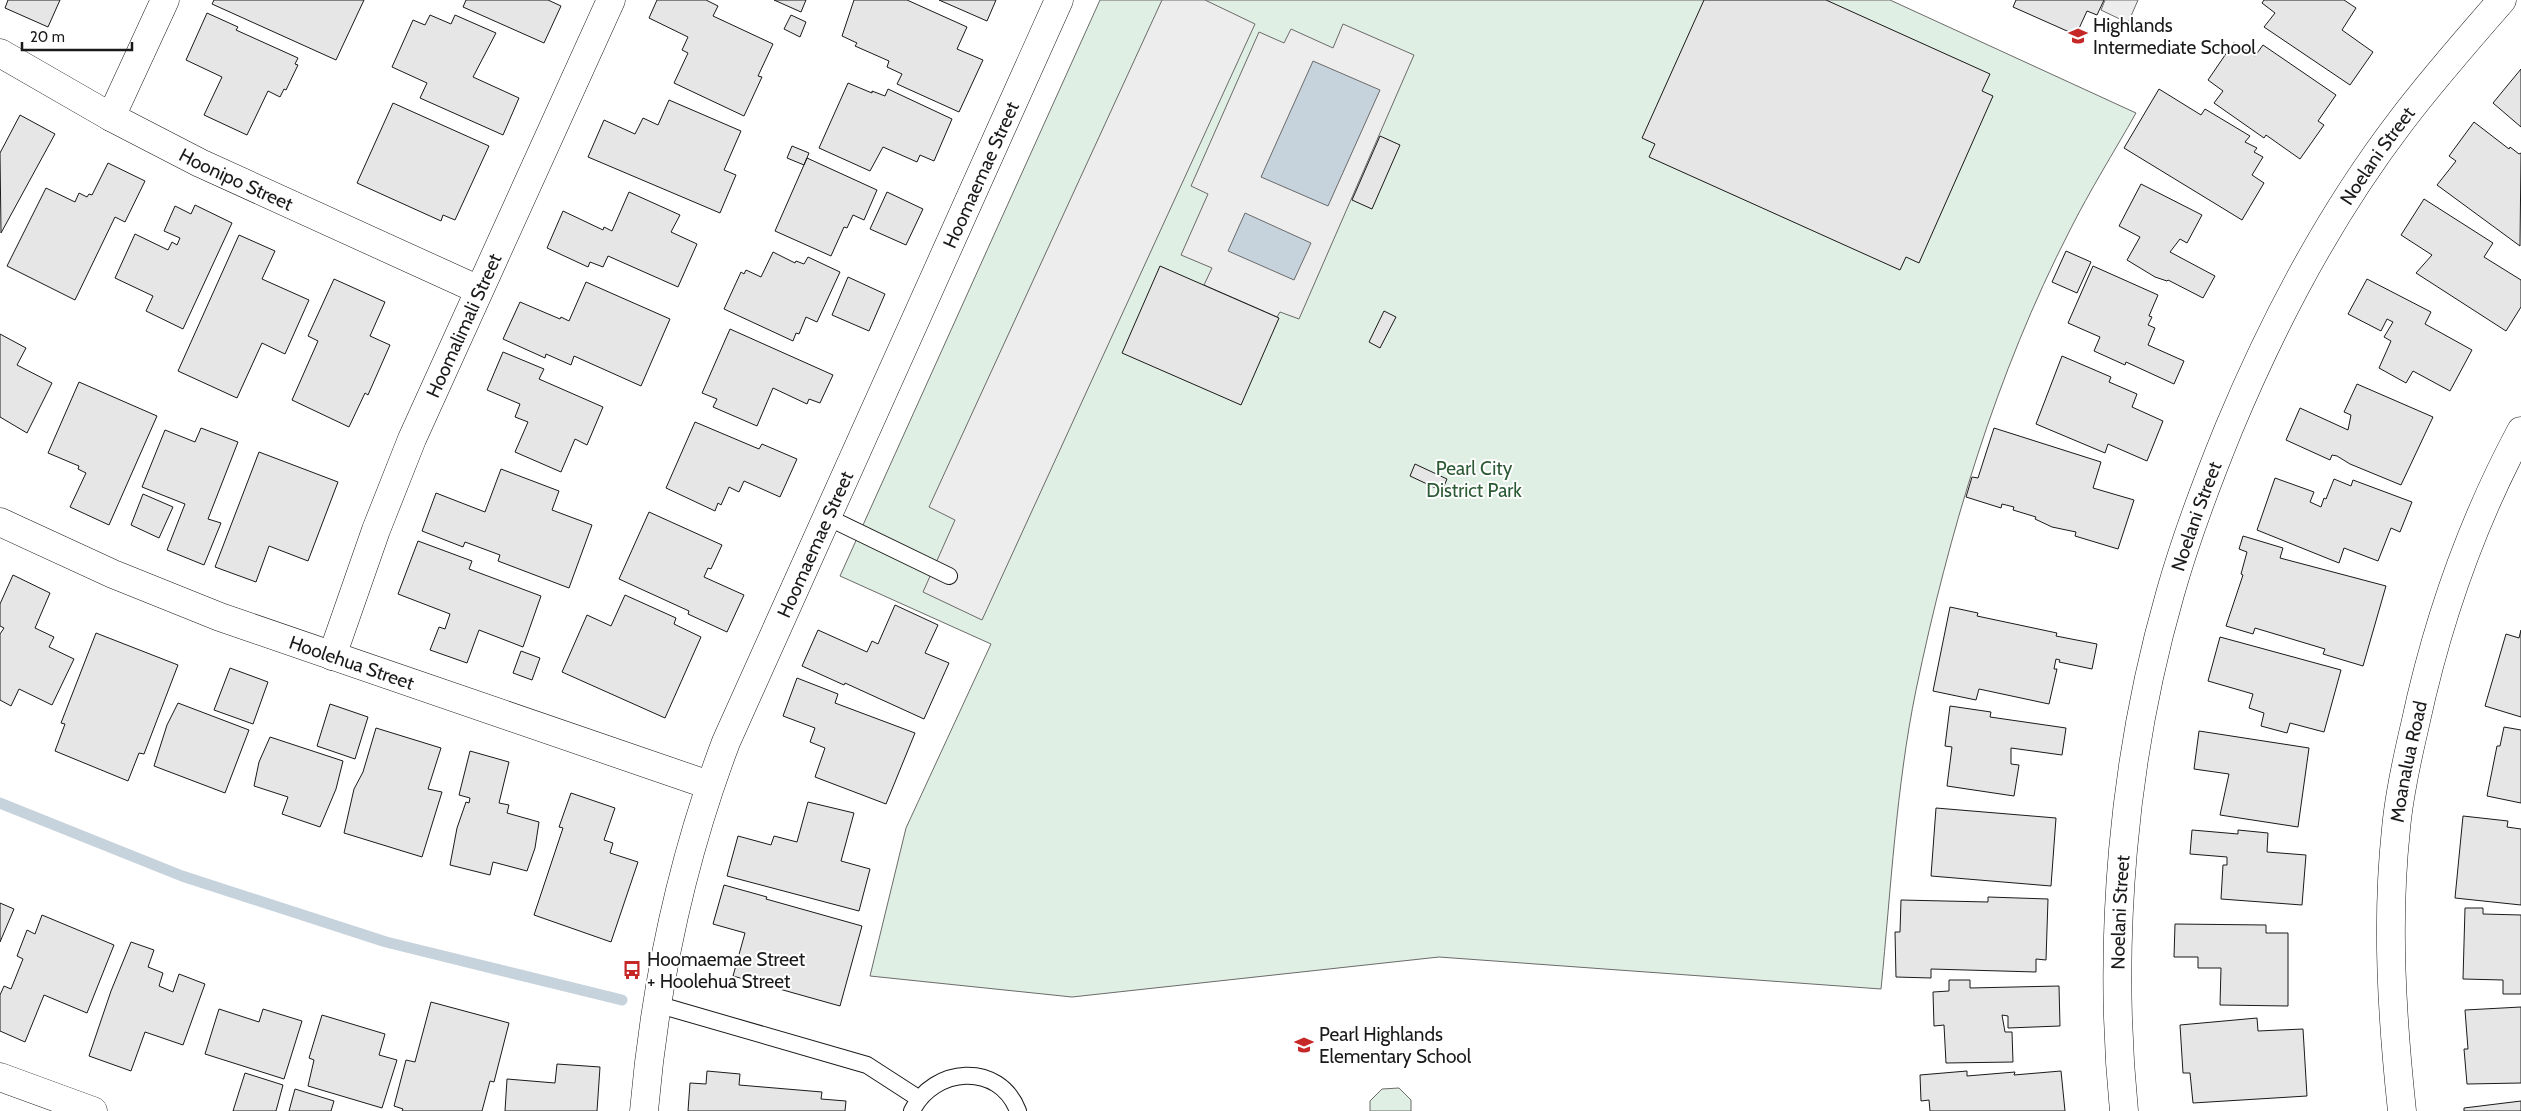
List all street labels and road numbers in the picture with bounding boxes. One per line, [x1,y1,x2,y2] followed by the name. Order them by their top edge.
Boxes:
[938,97,1024,252] street label: Hoomaemae Street
[2335,102,2420,209] street label: Noelani Street
[175,143,297,216] street label: Hoonipo Street
[421,249,507,401] street label: Hoomalimali Street
[2166,458,2227,574] street label: Noelani Street
[772,467,858,621] street label: Hoomaemae Street
[286,631,418,695] street label: Hoolehua Street
[2386,699,2432,824] street label: Moanalua Road
[2106,853,2135,970] street label: Noelani Street

